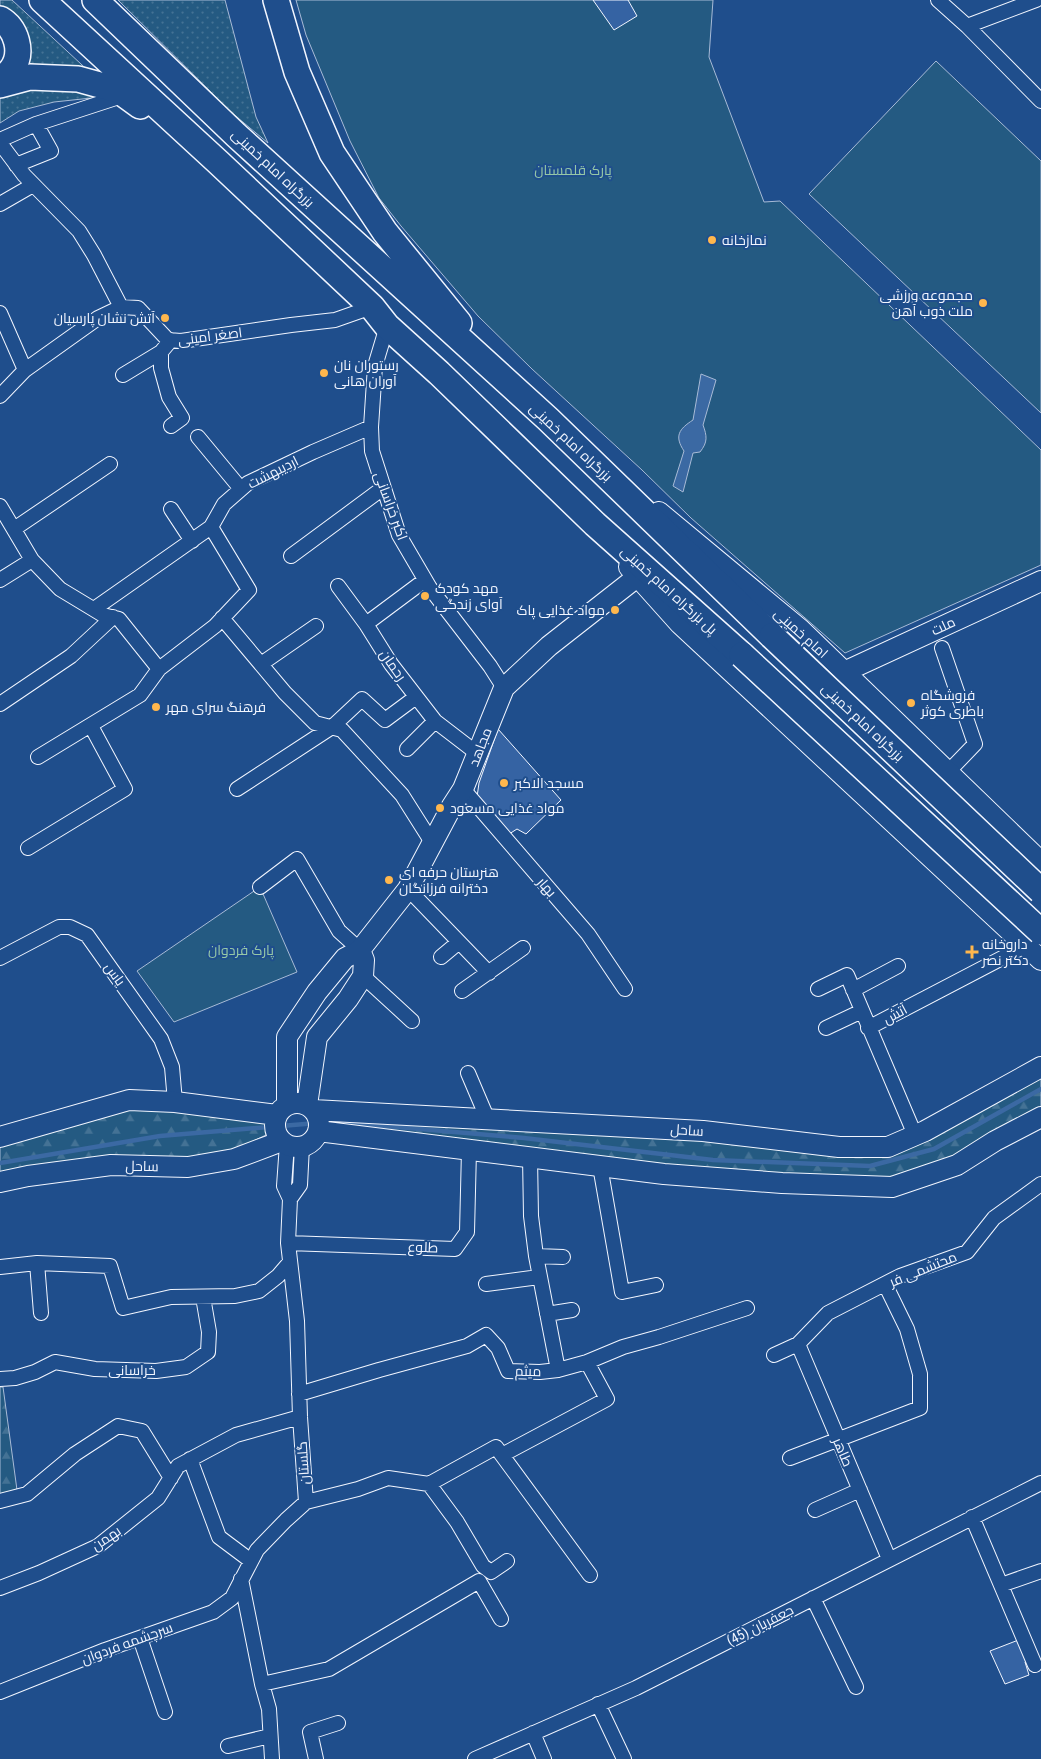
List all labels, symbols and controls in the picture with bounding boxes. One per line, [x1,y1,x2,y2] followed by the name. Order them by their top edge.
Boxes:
[227,126,318,212] street label: بزرگراه امام خمینی
[534,162,612,180] park label: پارک قلمستان
[722,232,767,248] place label: نمازخانه
[706,234,718,246] marker: نمازخانه
[879,287,973,319] place label: مجموعه ورزشی ملت ذوب آهن
[977,297,989,309] marker: مجموعه ورزشی ملت ذوب آهن
[54,310,155,328] place label: آتش نشان پارسیان
[159,312,171,324] marker: آتش نشان پارسیان
[177,324,243,348] street label: اصغر امینی
[334,357,399,389] place label: رستوران نان آوران هانی
[318,367,330,379] marker: رستوران نان آوران هانی
[525,400,616,486] street label: بزرگراه امام خمینی
[245,452,301,492] street label: اردیبهشت
[371,470,411,542] street label: اکبر خراسانی
[616,543,721,639] street label: پل بزرگراه امام خمینی
[435,580,503,612] place label: مهد کودک آوای زندگی
[419,590,431,602] marker: مهد کودک آوای زندگی
[516,602,605,620] place label: مواد غذایی پاک
[609,604,621,616] marker: مواد غذایی پاک
[770,605,831,663] street label: امام خمینی
[928,614,958,638] street label: ملت
[377,646,409,684] street label: رحمان
[817,680,908,766] street label: بزرگراه امام خمینی
[920,687,984,719] place label: فروشگاه باطری کوثر
[905,697,917,709] marker: فروشگاه باطری کوثر
[165,699,266,715] place label: فرهنگ سرای مهر
[150,701,162,713] marker: فرهنگ سرای مهر
[465,725,495,769] street label: مجاهد
[513,775,584,791] place label: مسجد الاکبر
[498,777,510,789] marker: مسجد الاکبر
[450,800,564,816] place label: مواد غذایی مسعود
[434,802,446,814] marker: مواد غذایی مسعود
[399,864,499,896] place label: هنرستان حرفه ای دخترانه فرزانگان
[533,873,560,900] street label: بهار
[383,874,395,886] marker: هنرستان حرفه ای دخترانه فرزانگان
[981,936,1028,968] place label: داروخانه دکتر نصر
[208,942,274,960] park label: پارک فردوان
[966,946,978,958] marker: داروخانه دکتر نصر
[101,959,129,989] street label: یاس
[880,1001,910,1027] street label: آتش
[670,1121,704,1139] street label: ساحل
[125,1158,159,1174] street label: ساحل
[407,1238,439,1257] street label: طلوع
[886,1248,959,1290] street label: محتشمی فر
[108,1362,156,1378] street label: خراسانی
[515,1363,541,1381] street label: میثم
[829,1434,856,1469] street label: طاهر
[294,1441,312,1485] street label: گلستان
[88,1522,124,1554] street label: بهمن
[724,1601,797,1650] street label: جعفریان (45)
[79,1619,176,1669] street label: سرچشمه فردوان

